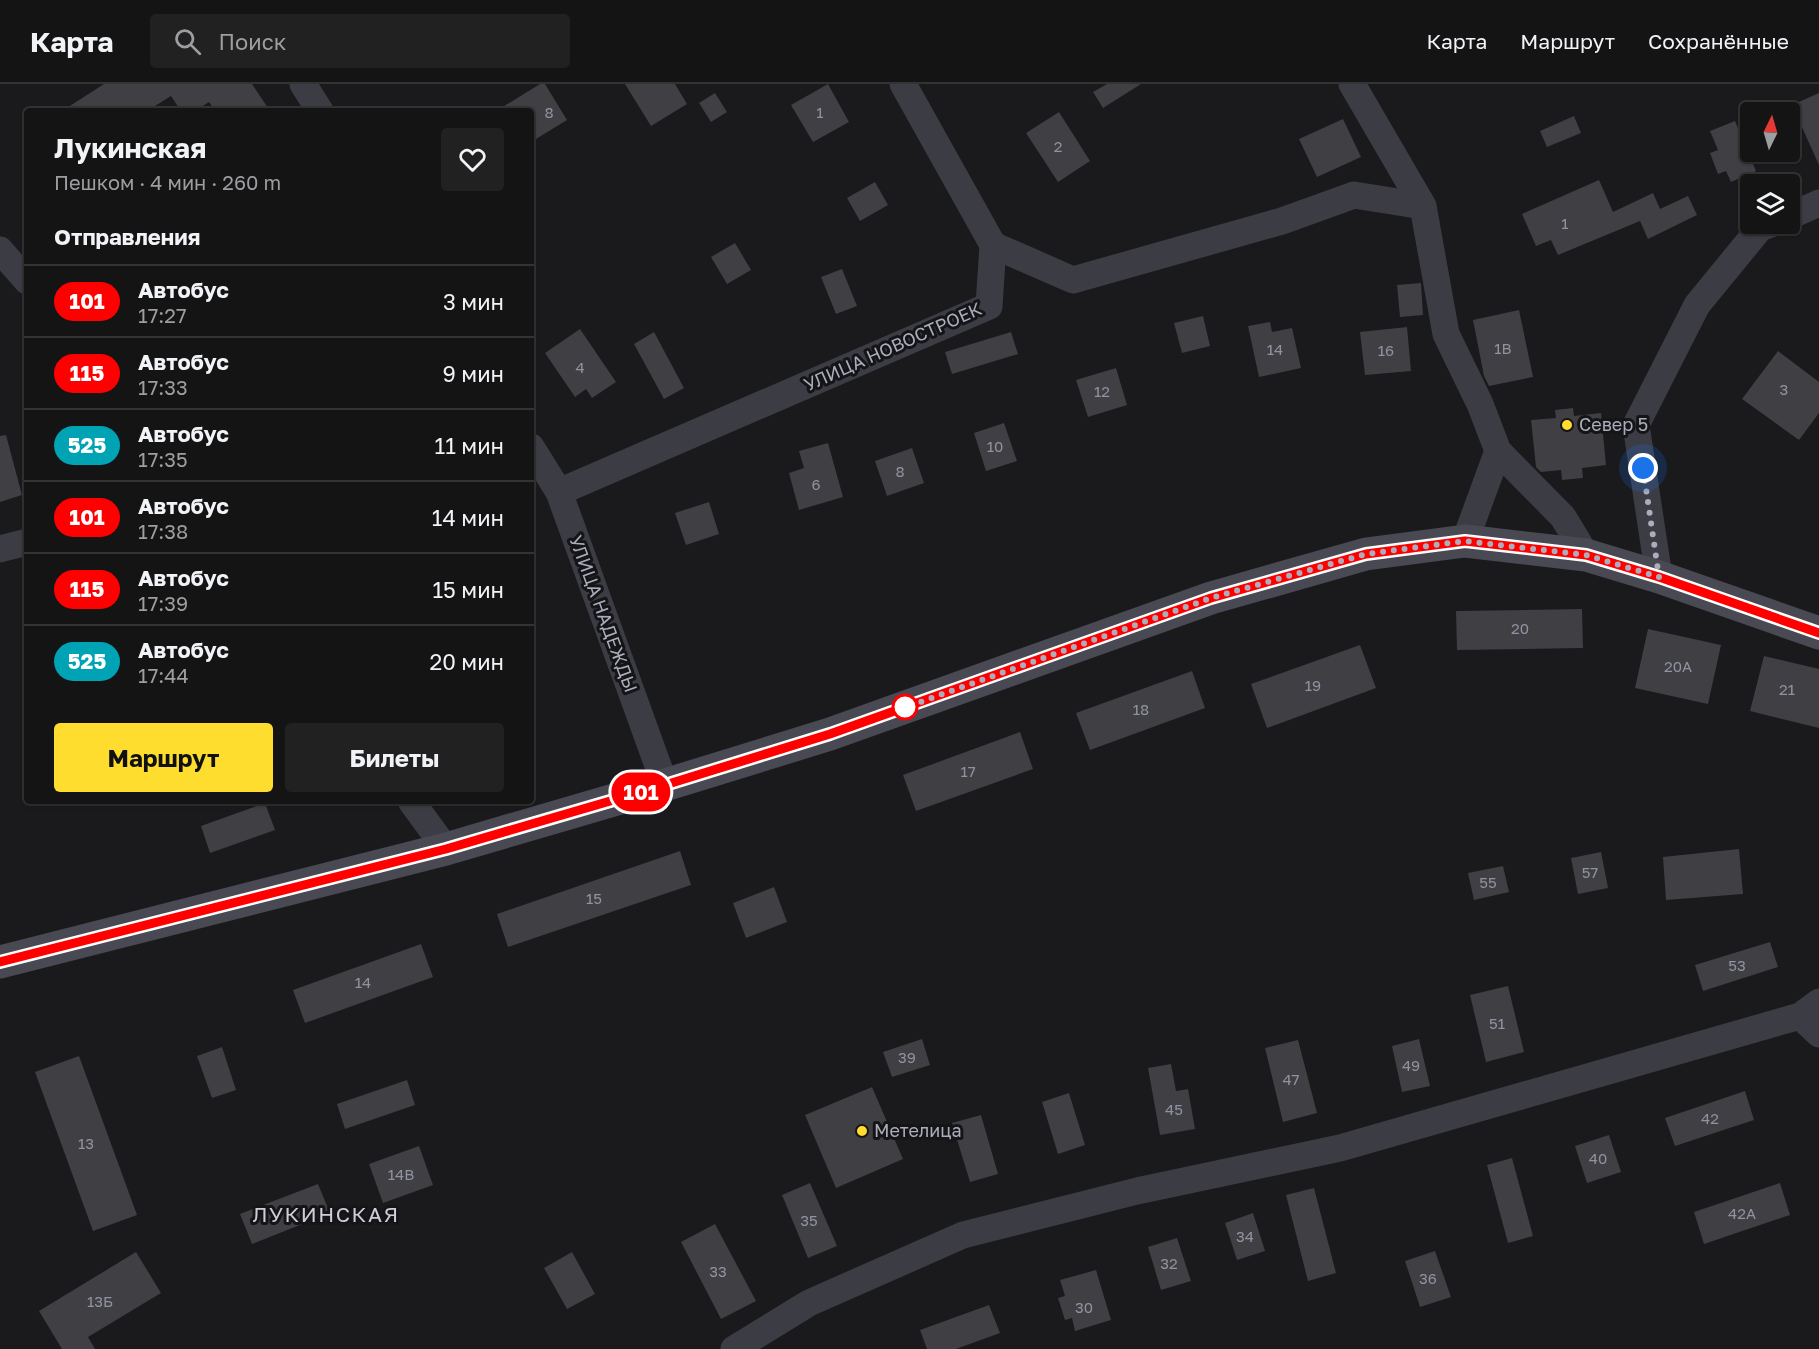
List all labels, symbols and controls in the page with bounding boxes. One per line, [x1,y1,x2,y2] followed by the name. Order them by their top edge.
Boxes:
[150,14,570,68] search box
[30,25,114,58] text: Карта
[171,25,204,58] icon: search
[219,28,286,55] text: Поиск
[1426,28,1487,54] text: Карта
[1520,28,1615,54] text: Маршрут
[1648,28,1789,54] text: Сохранённые
[1740,102,1800,162] north arrow
[1740,102,1800,234] map controls
[544,103,554,121] house number: 8
[816,103,824,121] house number: 1
[441,128,504,191] button: heart
[54,131,206,164] text: Лукинская
[1054,137,1062,155] house number: 2
[54,170,281,194] text: Пешком · 4 мин · 260 m
[1740,174,1800,234] button: layers
[1561,214,1569,232] house number: 1
[54,223,200,250] text: Отправления
[138,276,229,303] text: Автобус
[69,288,105,314] text: 101
[443,288,504,315] text: 3 мин
[800,297,985,395] street label: УЛИЦА НОВОСТРОЕК
[138,303,187,327] text: 17:27
[1494,339,1512,357] house number: 1В
[1267,340,1283,358] house number: 14
[1378,341,1394,359] house number: 16
[138,348,229,375] text: Автобус
[575,358,585,376] house number: 4
[70,360,104,386] text: 115
[443,360,504,387] text: 9 мин
[138,375,188,399] text: 17:33
[1780,380,1788,398] house number: 3
[1094,382,1110,400] house number: 12
[1579,413,1648,435] place label: Север 5
[1560,418,1574,432] marker: Север 5
[138,420,229,447] text: Автобус
[68,432,106,458] text: 525
[434,432,504,459] text: 11 мин
[987,437,1003,455] house number: 10
[138,447,188,471] text: 17:35
[1628,453,1658,483] your location
[895,462,905,480] house number: 8
[811,475,821,493] house number: 6
[138,492,229,519] text: Автобус
[69,504,105,530] text: 101
[432,504,504,531] text: 14 мин
[138,519,188,543] text: 17:38
[565,532,643,695] street label: УЛИЦА НАДЕЖДЫ
[138,564,229,591] text: Автобус
[70,576,104,602] text: 115
[432,576,504,603] text: 15 мин
[138,591,188,615] text: 17:39
[1511,619,1529,637] house number: 20
[138,636,229,663] text: Автобус
[68,648,106,674] text: 525
[429,648,504,675] text: 20 мин
[1664,657,1692,675] house number: 20А
[138,663,189,687] text: 17:44
[1305,676,1321,694] house number: 19
[1779,680,1795,698] house number: 21
[892,694,918,720] unlabelled marker
[1133,700,1149,718] house number: 18
[54,723,273,792] button: Маршрут
[285,723,504,792] button: Билеты
[960,762,976,780] house number: 17
[606,772,676,812] line badge: 101
[623,779,659,805] text: 101
[1582,863,1598,881] house number: 57
[1479,873,1497,891] house number: 55
[586,889,602,907] house number: 15
[1728,956,1746,974] house number: 53
[355,973,371,991] house number: 14
[1489,1014,1505,1032] house number: 51
[898,1048,916,1066] house number: 39
[1402,1056,1420,1074] house number: 49
[1282,1070,1300,1088] house number: 47
[1165,1100,1183,1118] house number: 45
[1701,1109,1719,1127] house number: 42
[874,1119,962,1141] place label: Метелица
[855,1124,869,1138] marker: Метелица
[78,1134,94,1152] house number: 13
[1589,1149,1607,1167] house number: 40
[388,1165,414,1183] house number: 14В
[252,1201,400,1227] district label: ЛУКИНСКАЯ
[1728,1204,1756,1222] house number: 42А
[800,1211,818,1229] house number: 35
[1236,1227,1254,1245] house number: 34
[1160,1254,1178,1272] house number: 32
[709,1262,727,1280] house number: 33
[1419,1269,1437,1287] house number: 36
[87,1292,113,1310] house number: 13Б
[1075,1298,1093,1316] house number: 30

